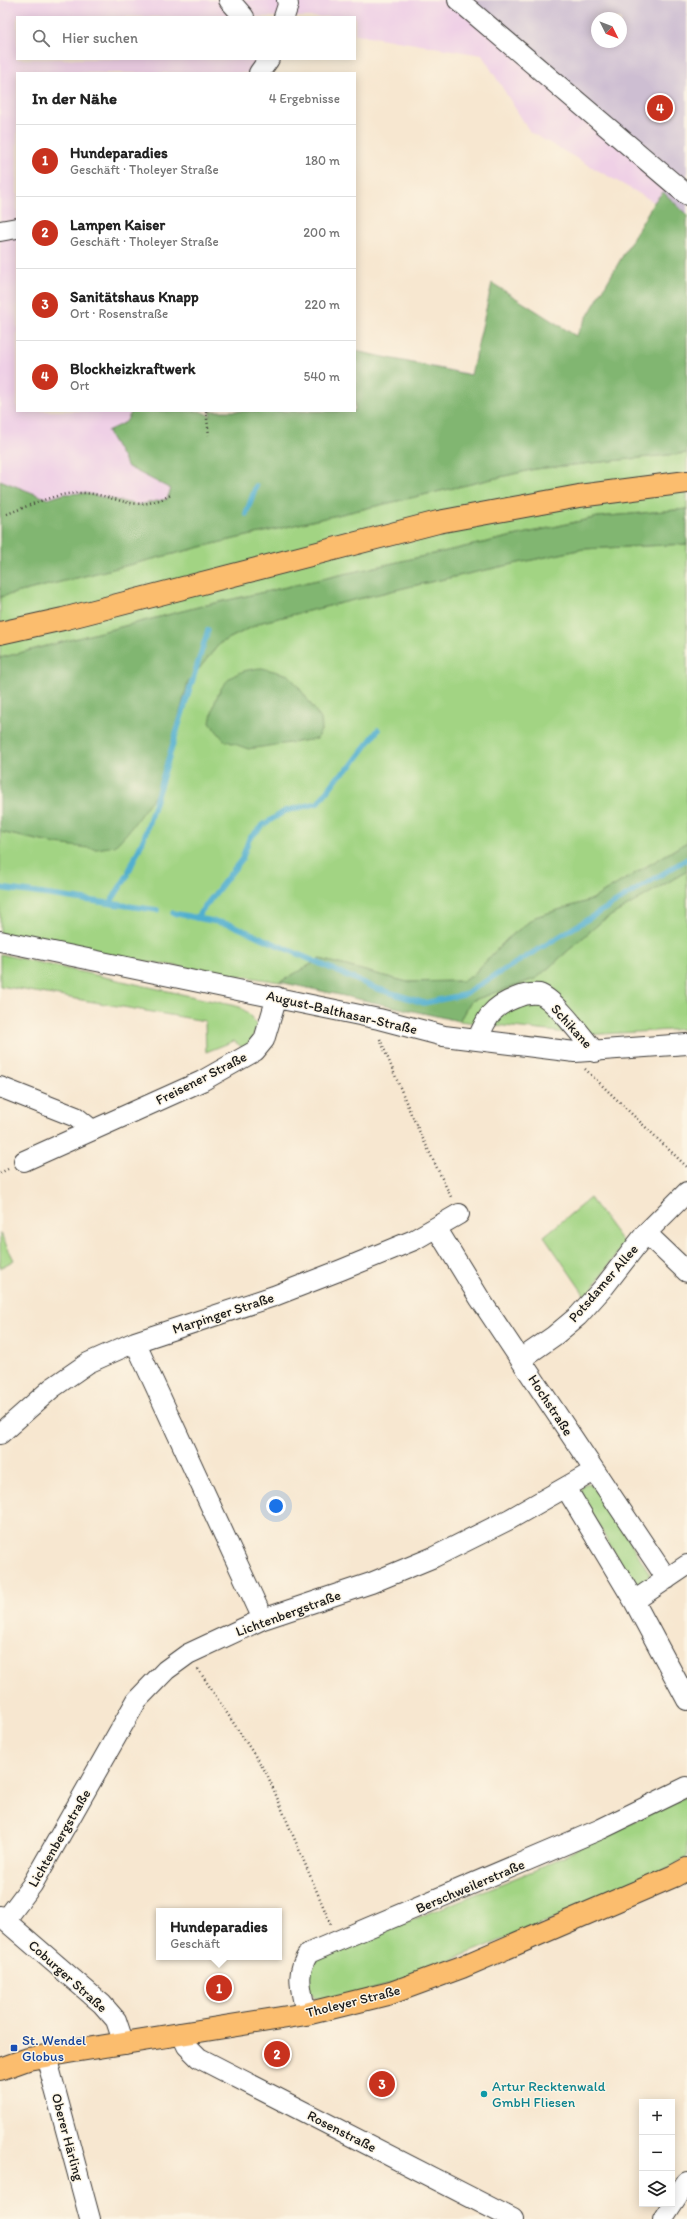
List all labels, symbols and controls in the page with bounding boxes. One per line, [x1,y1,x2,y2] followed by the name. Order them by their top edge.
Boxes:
[591,12,627,48] north arrow
[16,16,356,60] search box
[30,27,52,49] icon: search
[62,29,138,47] text: Hier suchen
[32,88,117,108] text: In der Nähe
[269,91,340,106] text: 4 Ergebnisse
[647,93,673,123] pin: 4
[70,144,168,162] text: Hundeparadies
[42,153,48,168] text: 1
[305,153,340,168] text: 180 m
[70,162,219,177] text: Geschäft · Tholeyer Straße
[70,216,165,234] text: Lampen Kaiser
[42,225,48,240] text: 2
[303,225,340,240] text: 200 m
[70,234,219,249] text: Geschäft · Tholeyer Straße
[70,288,199,306] text: Sanitätshaus Knapp
[41,297,49,312] text: 3
[304,297,340,312] text: 220 m
[70,306,168,321] text: Ort · Rosenstraße
[70,360,196,378] text: Blockheizkraftwerk
[41,369,49,384] text: 4
[303,369,340,384] text: 540 m
[70,378,89,393] text: Ort
[265,987,419,1038] street label: August-Balthasar-Straße
[547,1001,596,1052] street label: Schikane
[153,1048,250,1109] street label: Freisener Straße
[565,1241,642,1326] street label: Potsdamer Allee
[170,1289,276,1338] street label: Marpinger Straße
[524,1371,577,1439] street label: Hochstraße
[266,1496,286,1516] your location
[233,1586,343,1640] street label: Lichtenbergstraße
[24,1786,95,1890] street label: Lichtenbergstraße
[413,1856,528,1917] street label: Berschweilerstraße
[156,1908,282,1960] popup
[170,1918,268,1936] text: Hundeparadies
[170,1936,220,1951] text: Geschäft
[25,1937,111,2016] street label: Coburger Straße
[206,1973,232,2003] pin: 1
[304,1981,402,2021] street label: Tholeyer Straße
[22,2032,86,2065] place label: St. Wendel Globus
[264,2039,290,2069] pin: 2
[9,2043,19,2053] marker: St. Wendel Globus
[369,2069,395,2099] pin: 3
[492,2078,606,2111] place label: Artur Recktenwald GmbH Fliesen
[479,2089,489,2099] marker: Artur Recktenwald GmbH Fliesen
[48,2091,88,2184] street label: Oberer Härling
[639,2099,675,2207] map controls
[639,2099,675,2135] button: +
[304,2107,379,2156] street label: Rosenstraße
[639,2135,675,2171] button: −
[639,2171,675,2207] button: layers

